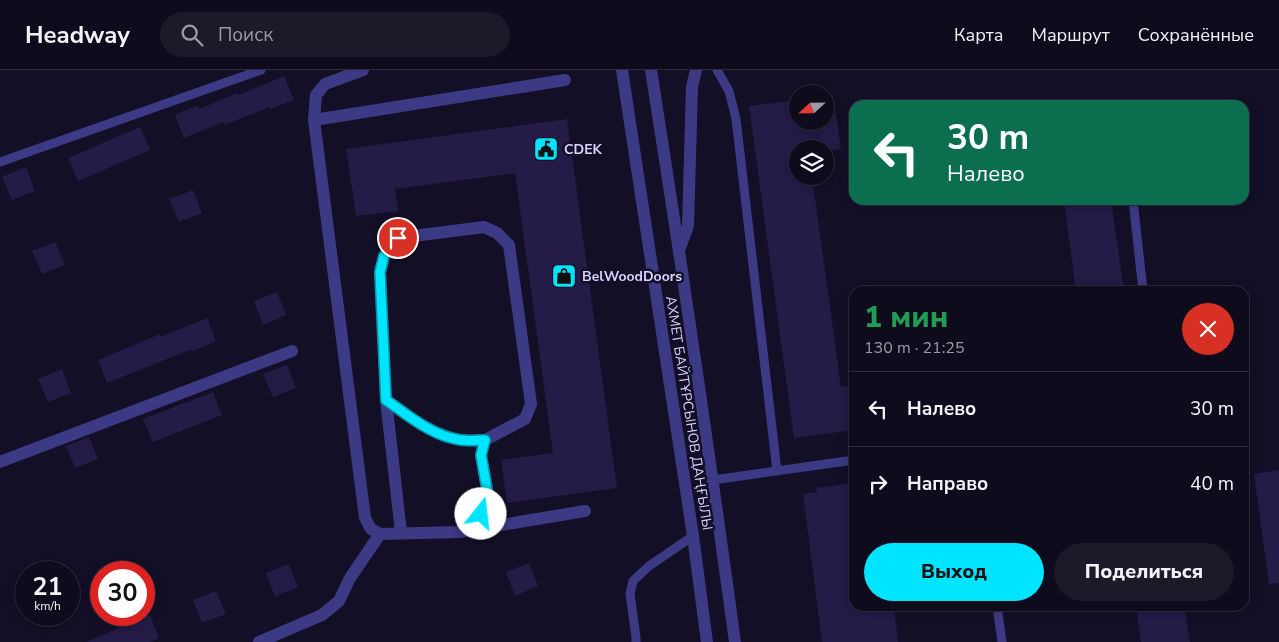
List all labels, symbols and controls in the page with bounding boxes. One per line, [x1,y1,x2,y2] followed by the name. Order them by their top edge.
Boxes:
[160,12,510,57] search box
[25,19,130,51] text: Headway
[178,21,206,49] icon: search
[218,22,273,48] text: Поиск
[954,23,1004,47] text: Карта
[1032,23,1110,47] text: Маршрут
[1138,23,1254,47] text: Сохранённые
[789,85,834,130] north arrow
[789,85,834,185] map controls
[947,114,1029,161] text: 30 m
[864,120,929,185] icon: left
[533,136,559,162] public building icon: CDEK
[564,140,603,159] place label: CDEK
[789,140,834,185] button: layers
[947,159,1025,189] text: Налево
[377,217,419,259] pin
[384,224,412,252] icon: arrive
[551,263,577,289] shop icon: BelWoodDoors
[582,267,682,286] place label: BelWoodDoors
[661,294,717,532] street label: АХМЕТ БАЙТҰРСЫНОВ ДАҢҒЫЛЫ
[864,297,948,338] text: 1 мин
[1182,303,1234,355] button: close
[864,337,965,359] text: 130 m · 21:25
[864,395,892,423] icon: left
[907,396,976,422] text: Налево
[1190,396,1234,422] text: 30 m
[864,470,892,498] icon: right
[907,471,988,497] text: Направо
[1190,471,1234,497] text: 40 m
[454,487,506,539] position arrow
[864,543,1044,601] button: Выход
[1054,543,1234,601] button: Поделиться
[90,561,155,626] speed limit sign: 30
[32,570,63,604] text: 21
[34,598,61,614] text: km/h

